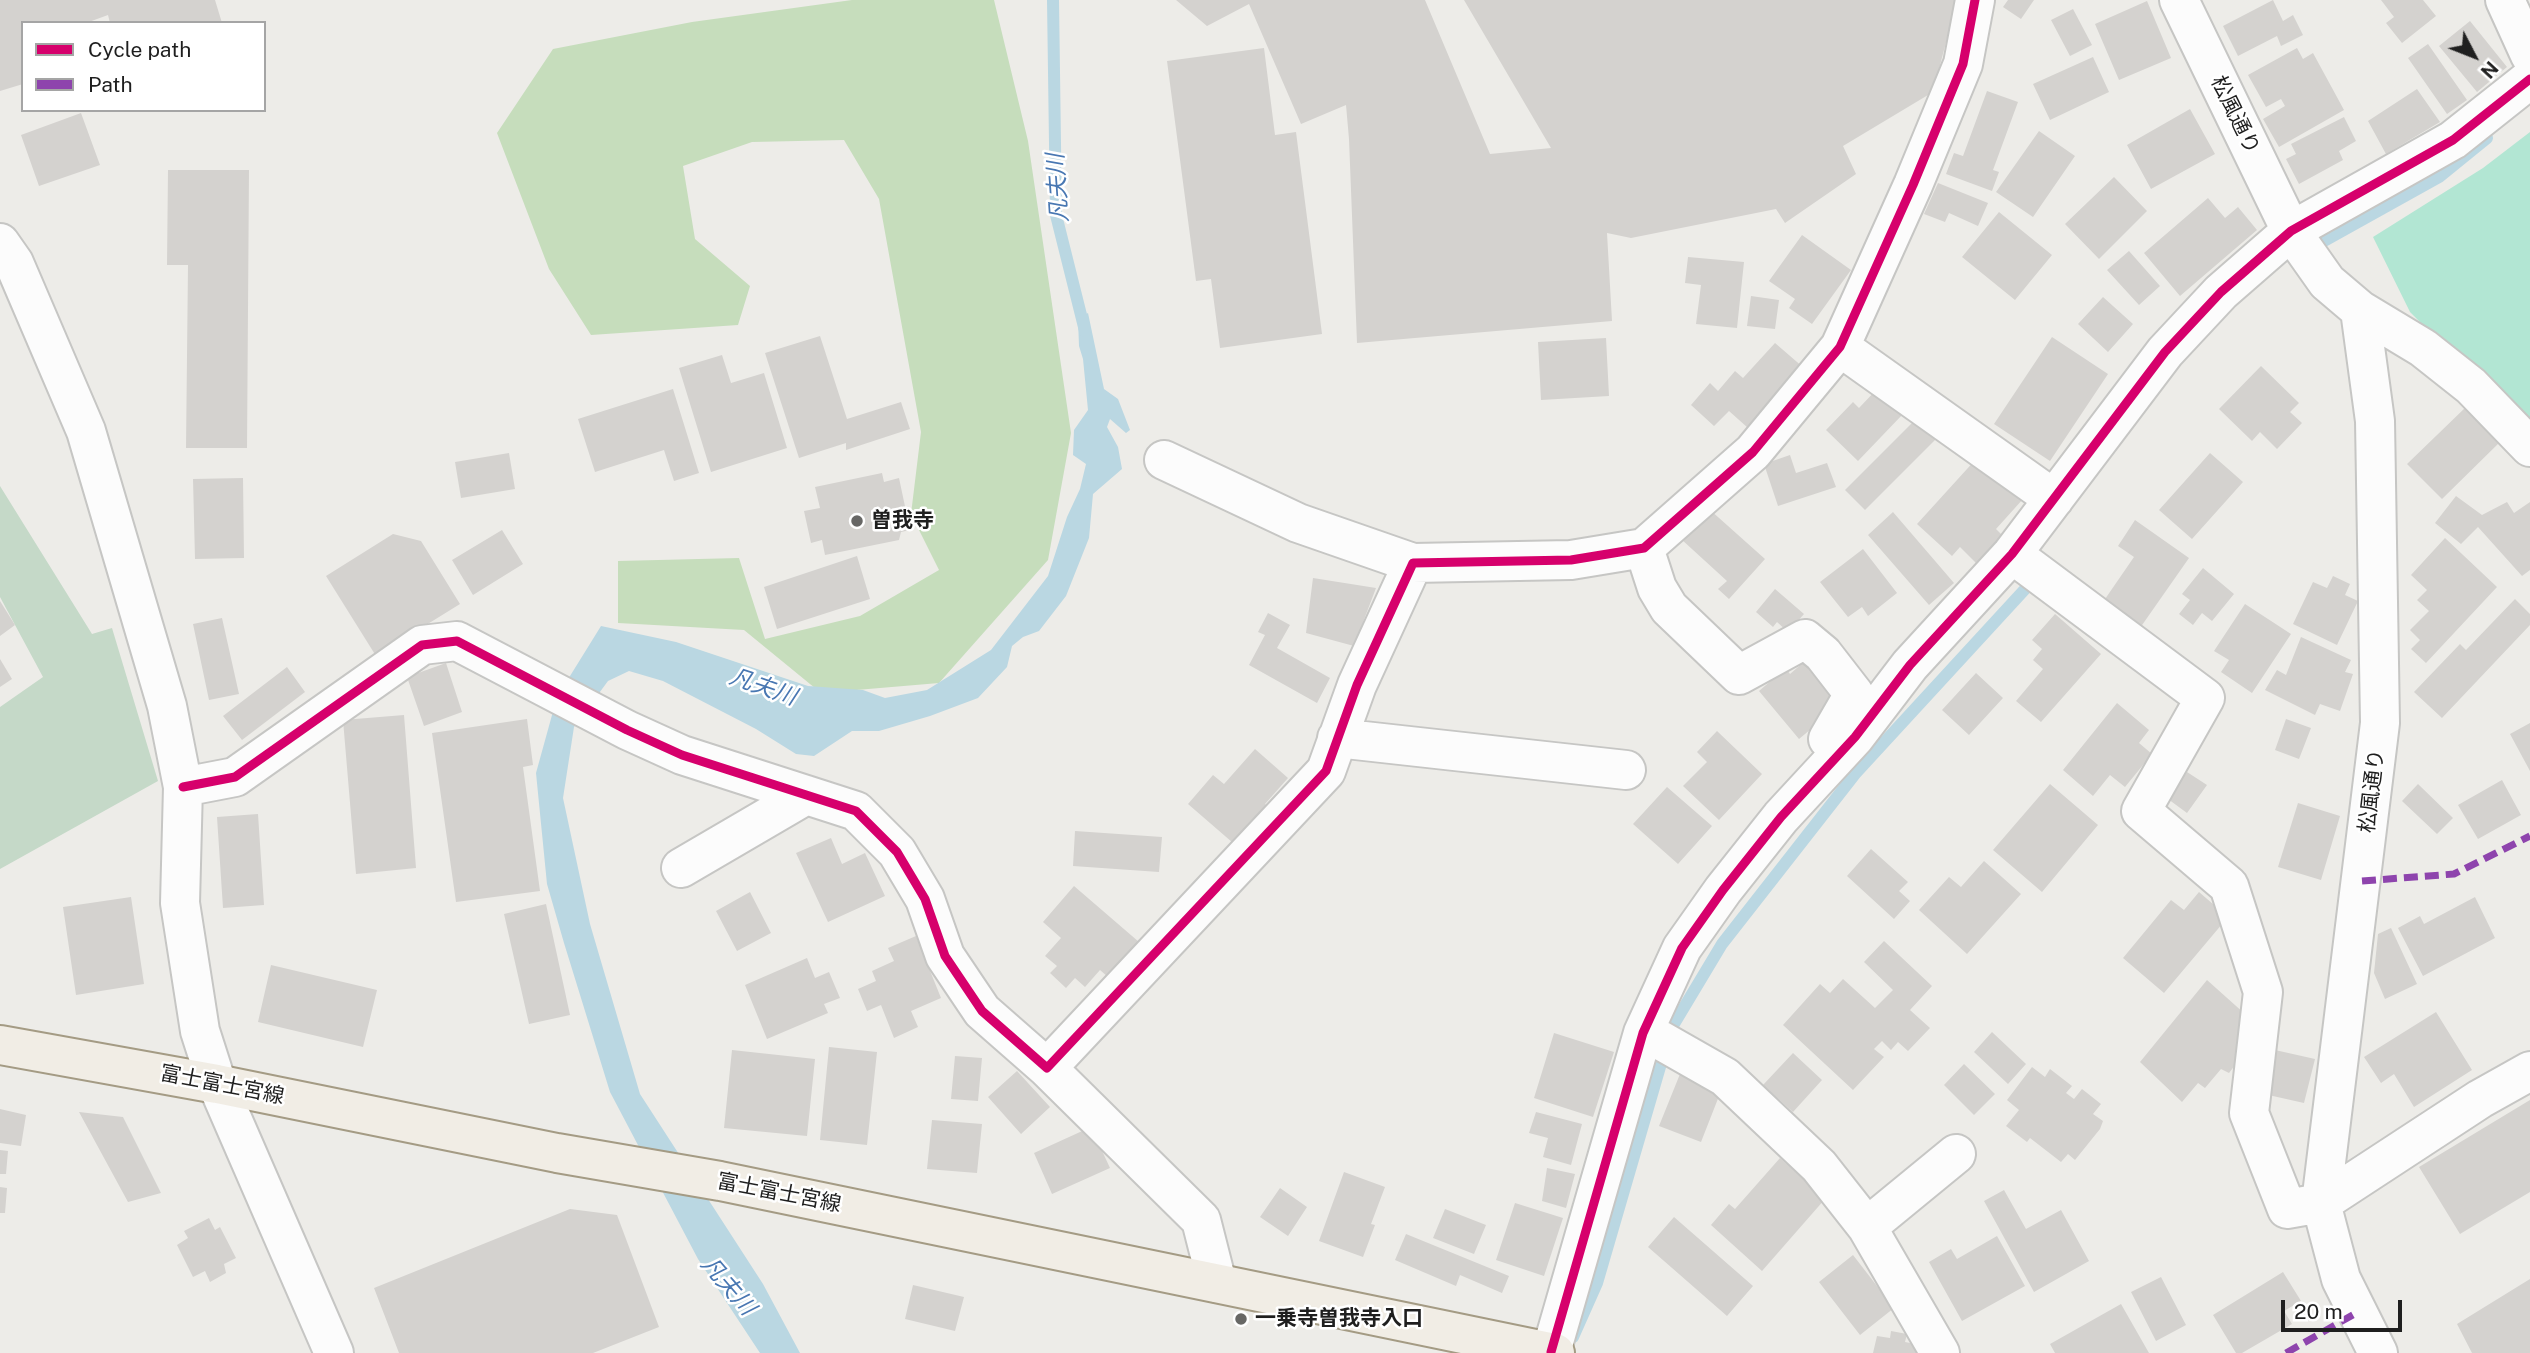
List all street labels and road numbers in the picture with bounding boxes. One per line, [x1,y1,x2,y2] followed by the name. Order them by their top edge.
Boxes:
[2205,72,2265,158] street label: 松風通り
[2354,748,2390,834] street label: 松風通り
[158,1061,286,1109] street label: 富士富士宮線
[715,1169,843,1217] street label: 富士富士宮線

